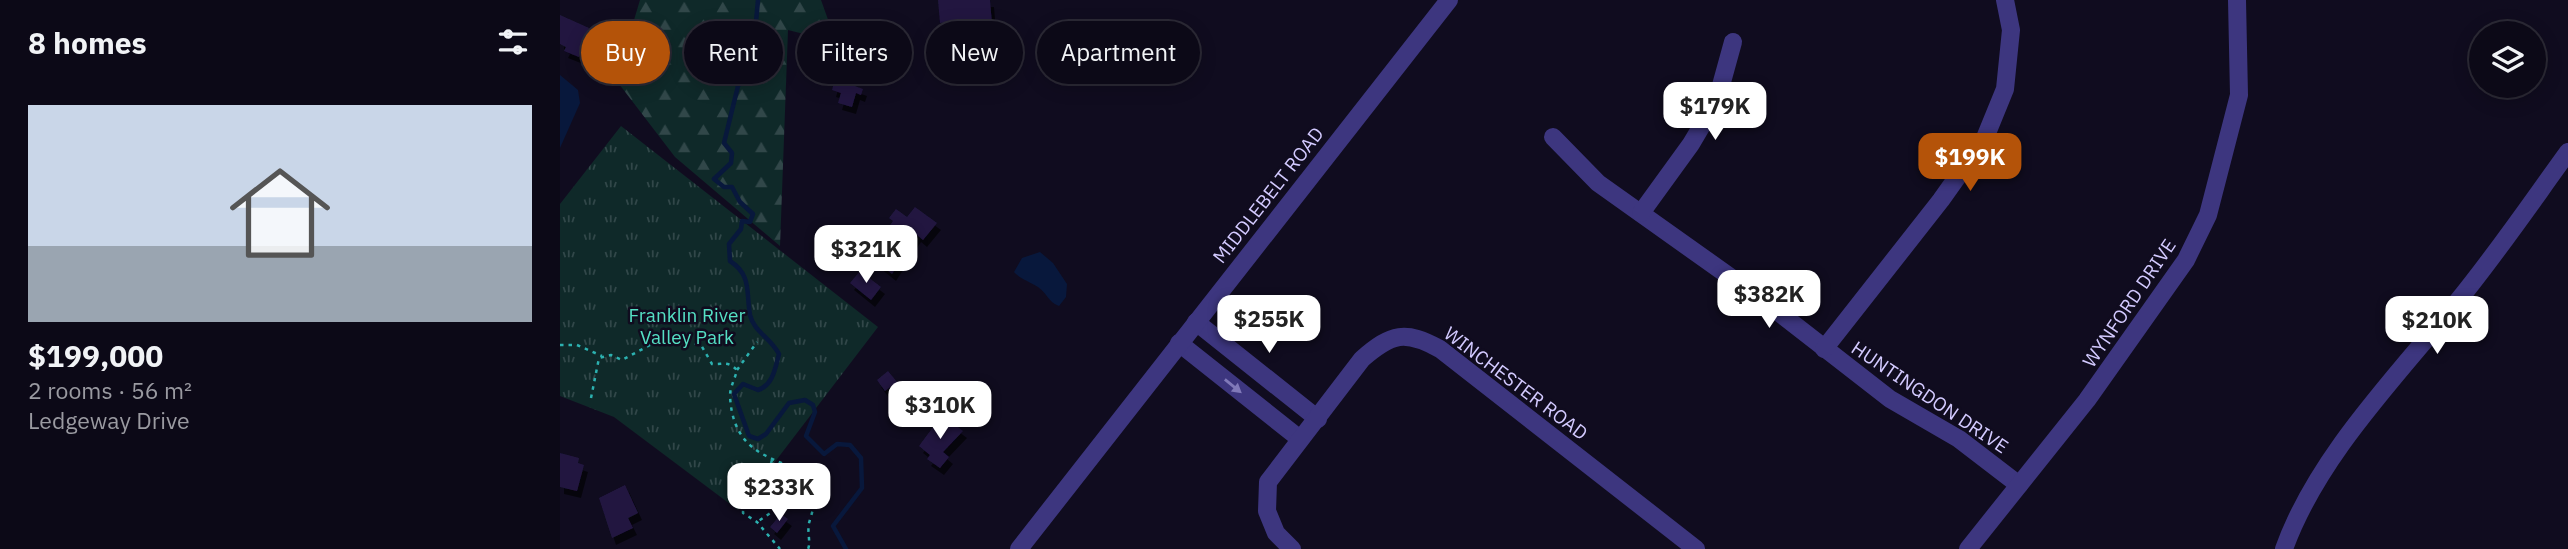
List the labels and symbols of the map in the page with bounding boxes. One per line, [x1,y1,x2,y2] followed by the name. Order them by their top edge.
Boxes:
[1666,82,1764,142] pin: $179K
[1207,122,1329,268] street label: MIDDLEBELT ROAD
[1921,134,2019,193] pin: $199K
[817,226,915,285] pin: $321K
[2077,234,2181,372] street label: WYNFORD DRIVE
[1720,270,1818,330] pin: $382K
[1220,296,1318,355] pin: $255K
[2388,296,2486,356] pin: $210K
[629,303,745,349] park label: Franklin River Valley Park
[1439,321,1593,445] street label: WINCHESTER ROAD
[1847,336,2013,458] street label: HUNTINGDON DRIVE
[1223,378,1241,393] one-way arrow
[891,382,989,441] pin: $310K
[730,463,828,523] pin: $233K

